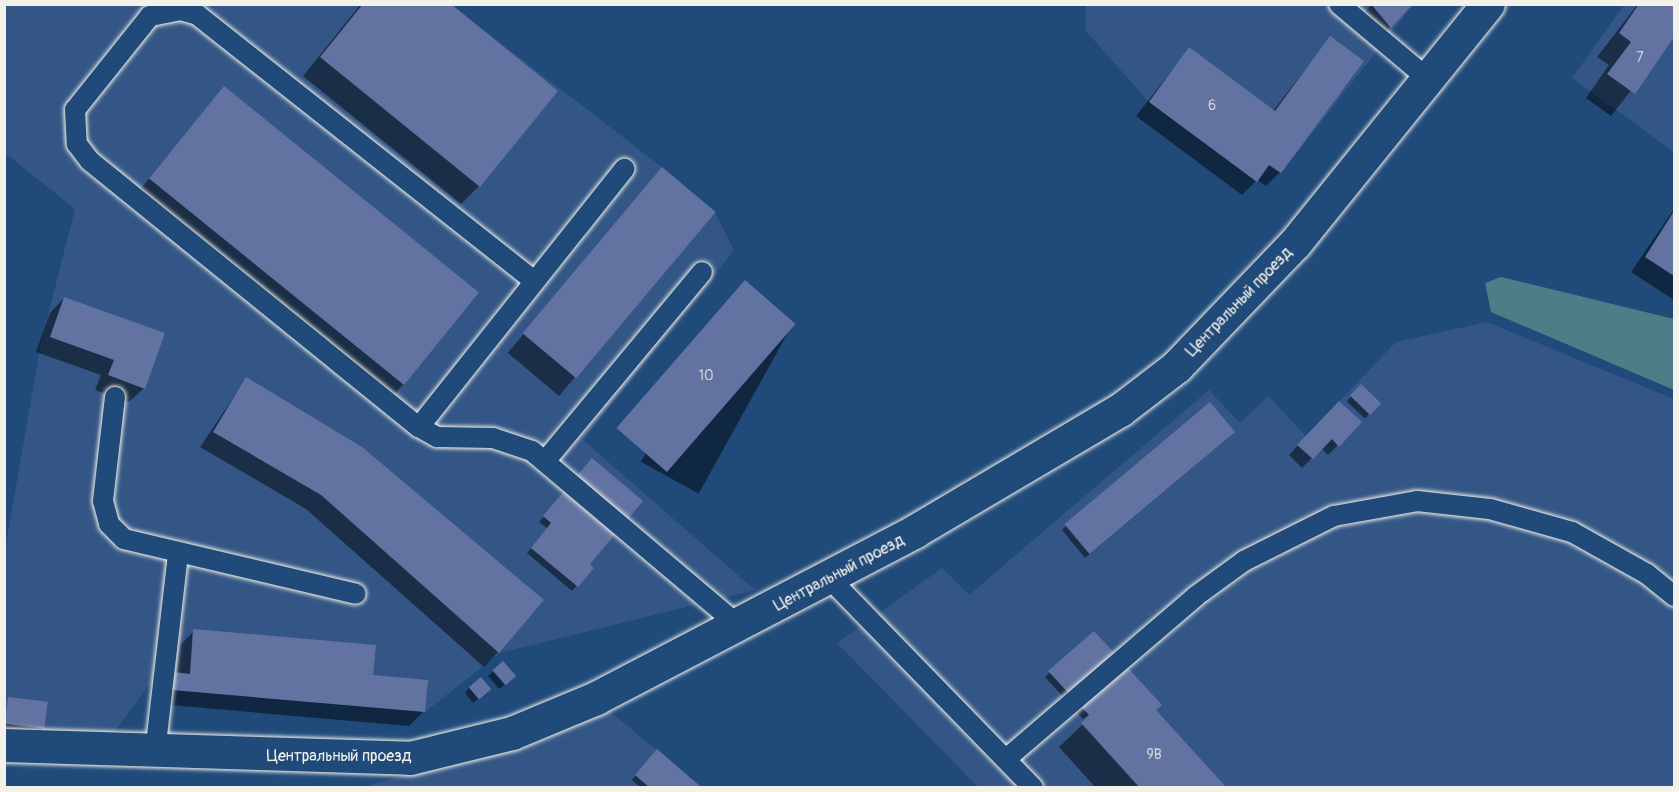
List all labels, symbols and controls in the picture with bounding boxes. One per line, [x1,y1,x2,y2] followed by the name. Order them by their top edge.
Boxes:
[1636,50,1644,66] house number: 7
[1208,98,1216,114] house number: 6
[1182,243,1296,361] street label: Центральный проезд
[698,368,714,384] house number: 10
[771,531,907,615] street label: Центральный проезд
[267,746,411,766] street label: Центральный проезд
[1146,747,1162,763] house number: 9В

